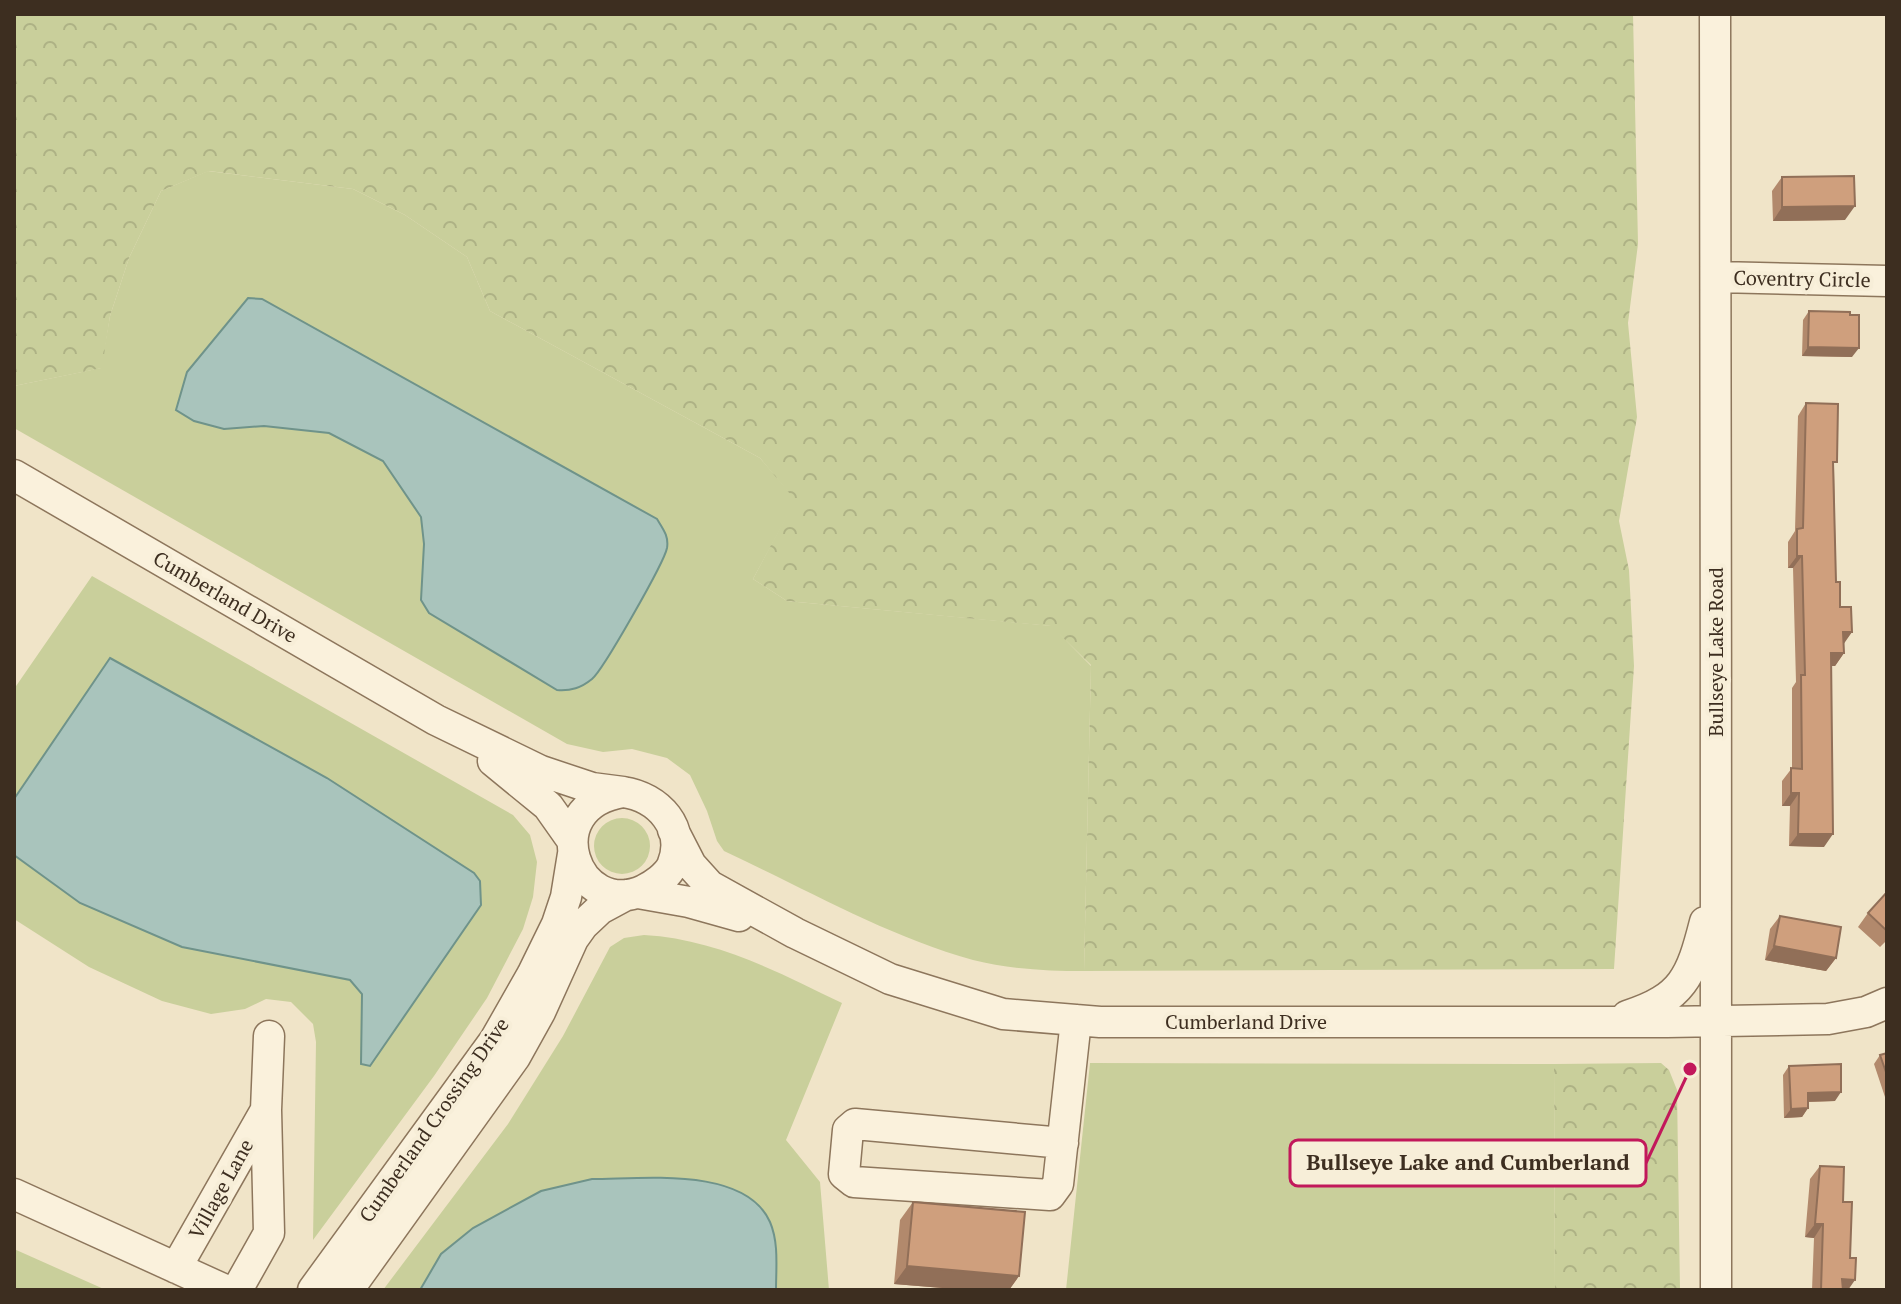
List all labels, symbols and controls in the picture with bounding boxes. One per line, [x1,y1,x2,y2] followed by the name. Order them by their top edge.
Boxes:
[1733,264,1871,293] street label: Coventry Circle
[148,544,302,649] street label: Cumberland Drive
[1702,567,1729,737] street label: Bullseye Lake Road
[1165,1008,1327,1035] street label: Cumberland Drive
[353,1012,515,1227] street label: Cumberland Crossing Drive
[182,1134,259,1244] street label: Village Lane
[1290,1140,1646,1186] callout: Bullseye Lake and Cumberland
[1306,1147,1630,1176] text: Bullseye Lake and Cumberland

